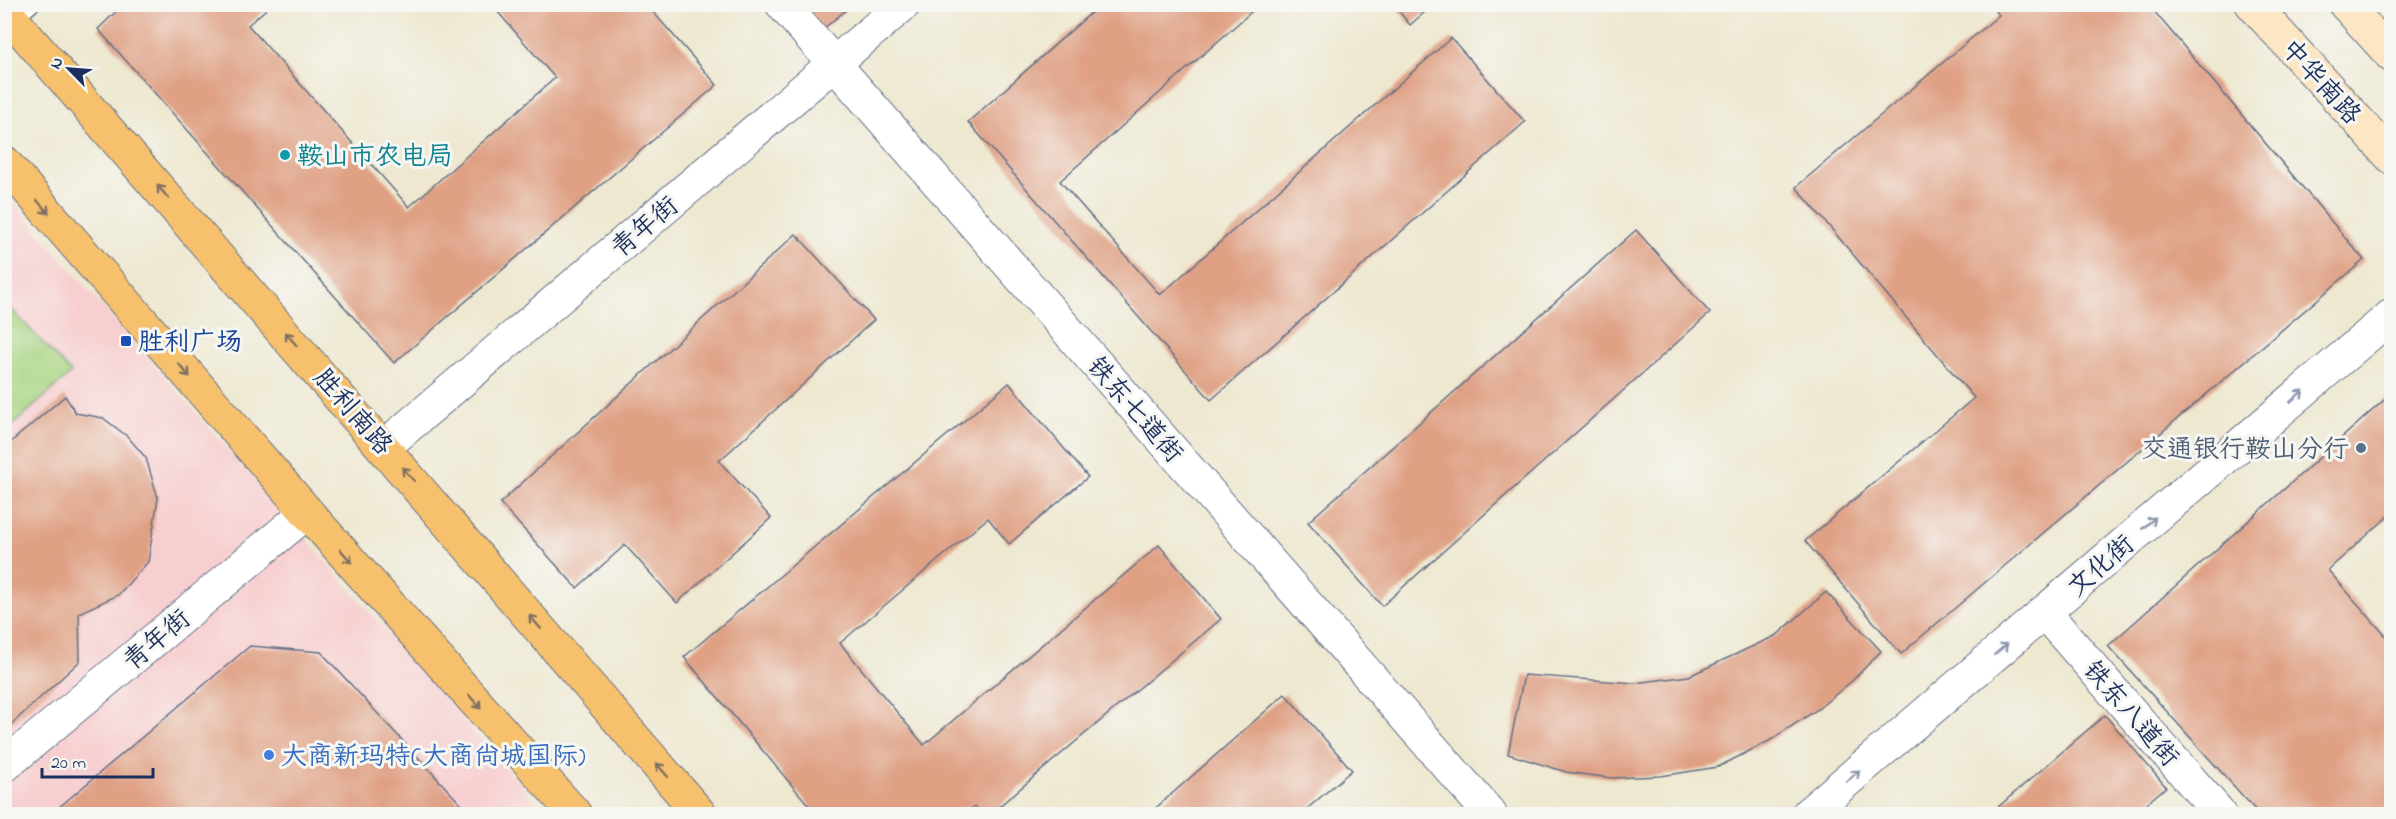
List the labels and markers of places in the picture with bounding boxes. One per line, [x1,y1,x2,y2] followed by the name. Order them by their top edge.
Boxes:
[297,139,453,177] place label: 鞍山市农电局
[278,148,292,162] marker: 鞍山市农电局
[138,325,242,363] place label: 胜利广场
[119,334,133,348] marker: 胜利广场
[2141,432,2349,470] place label: 交通银行鞍山分行
[2354,441,2368,455] marker: 交通银行鞍山分行
[281,739,586,777] place label: 大商新玛特(大商尚城国际)
[262,748,276,762] marker: 大商新玛特(大商尚城国际)

